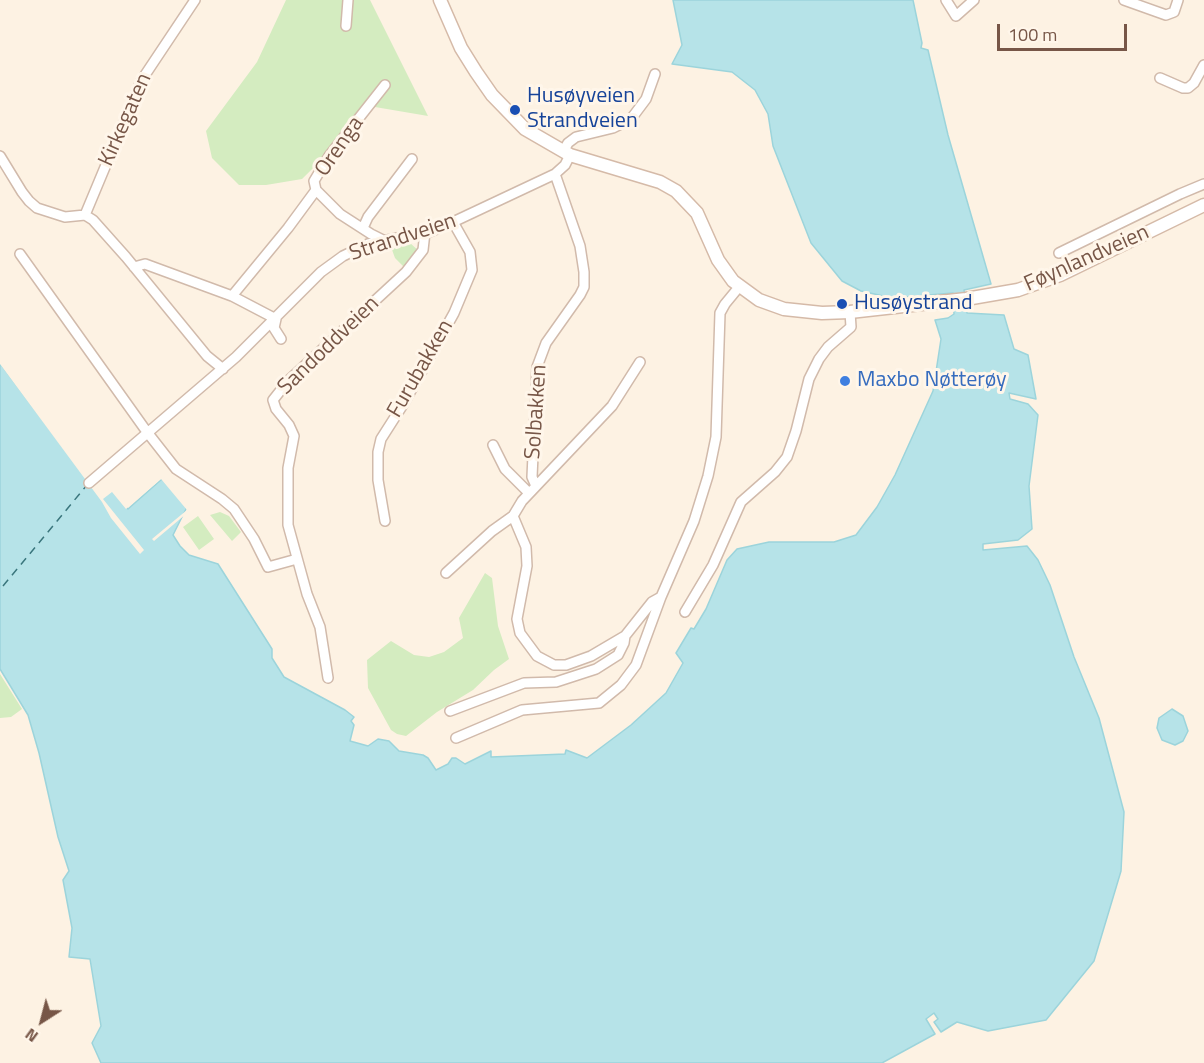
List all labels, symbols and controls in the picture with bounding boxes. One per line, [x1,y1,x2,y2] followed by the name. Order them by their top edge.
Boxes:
[1000,12,1130,50] scale bar
[1008,21,1057,48] text: 100 m
[94,69,158,171] street label: Kirkegaten
[527,84,638,136] place label: Husøyveien Strandveien
[508,103,522,117] marker: Husøyveien Strandveien
[310,112,370,182] street label: Orenga
[346,208,460,268] street label: Strandveien
[1021,220,1153,298] street label: Føynlandveien
[273,291,385,401] street label: Sandoddveien
[854,291,973,317] place label: Husøystrand
[835,297,849,311] marker: Husøystrand
[382,315,460,423] street label: Furubakken
[521,364,553,460] street label: Solbakken
[857,368,1007,394] place label: Maxbo Nøtterøy
[838,374,852,388] marker: Maxbo Nøtterøy
[12,991,72,1051] north arrow
[20,1023,43,1049] text: N

